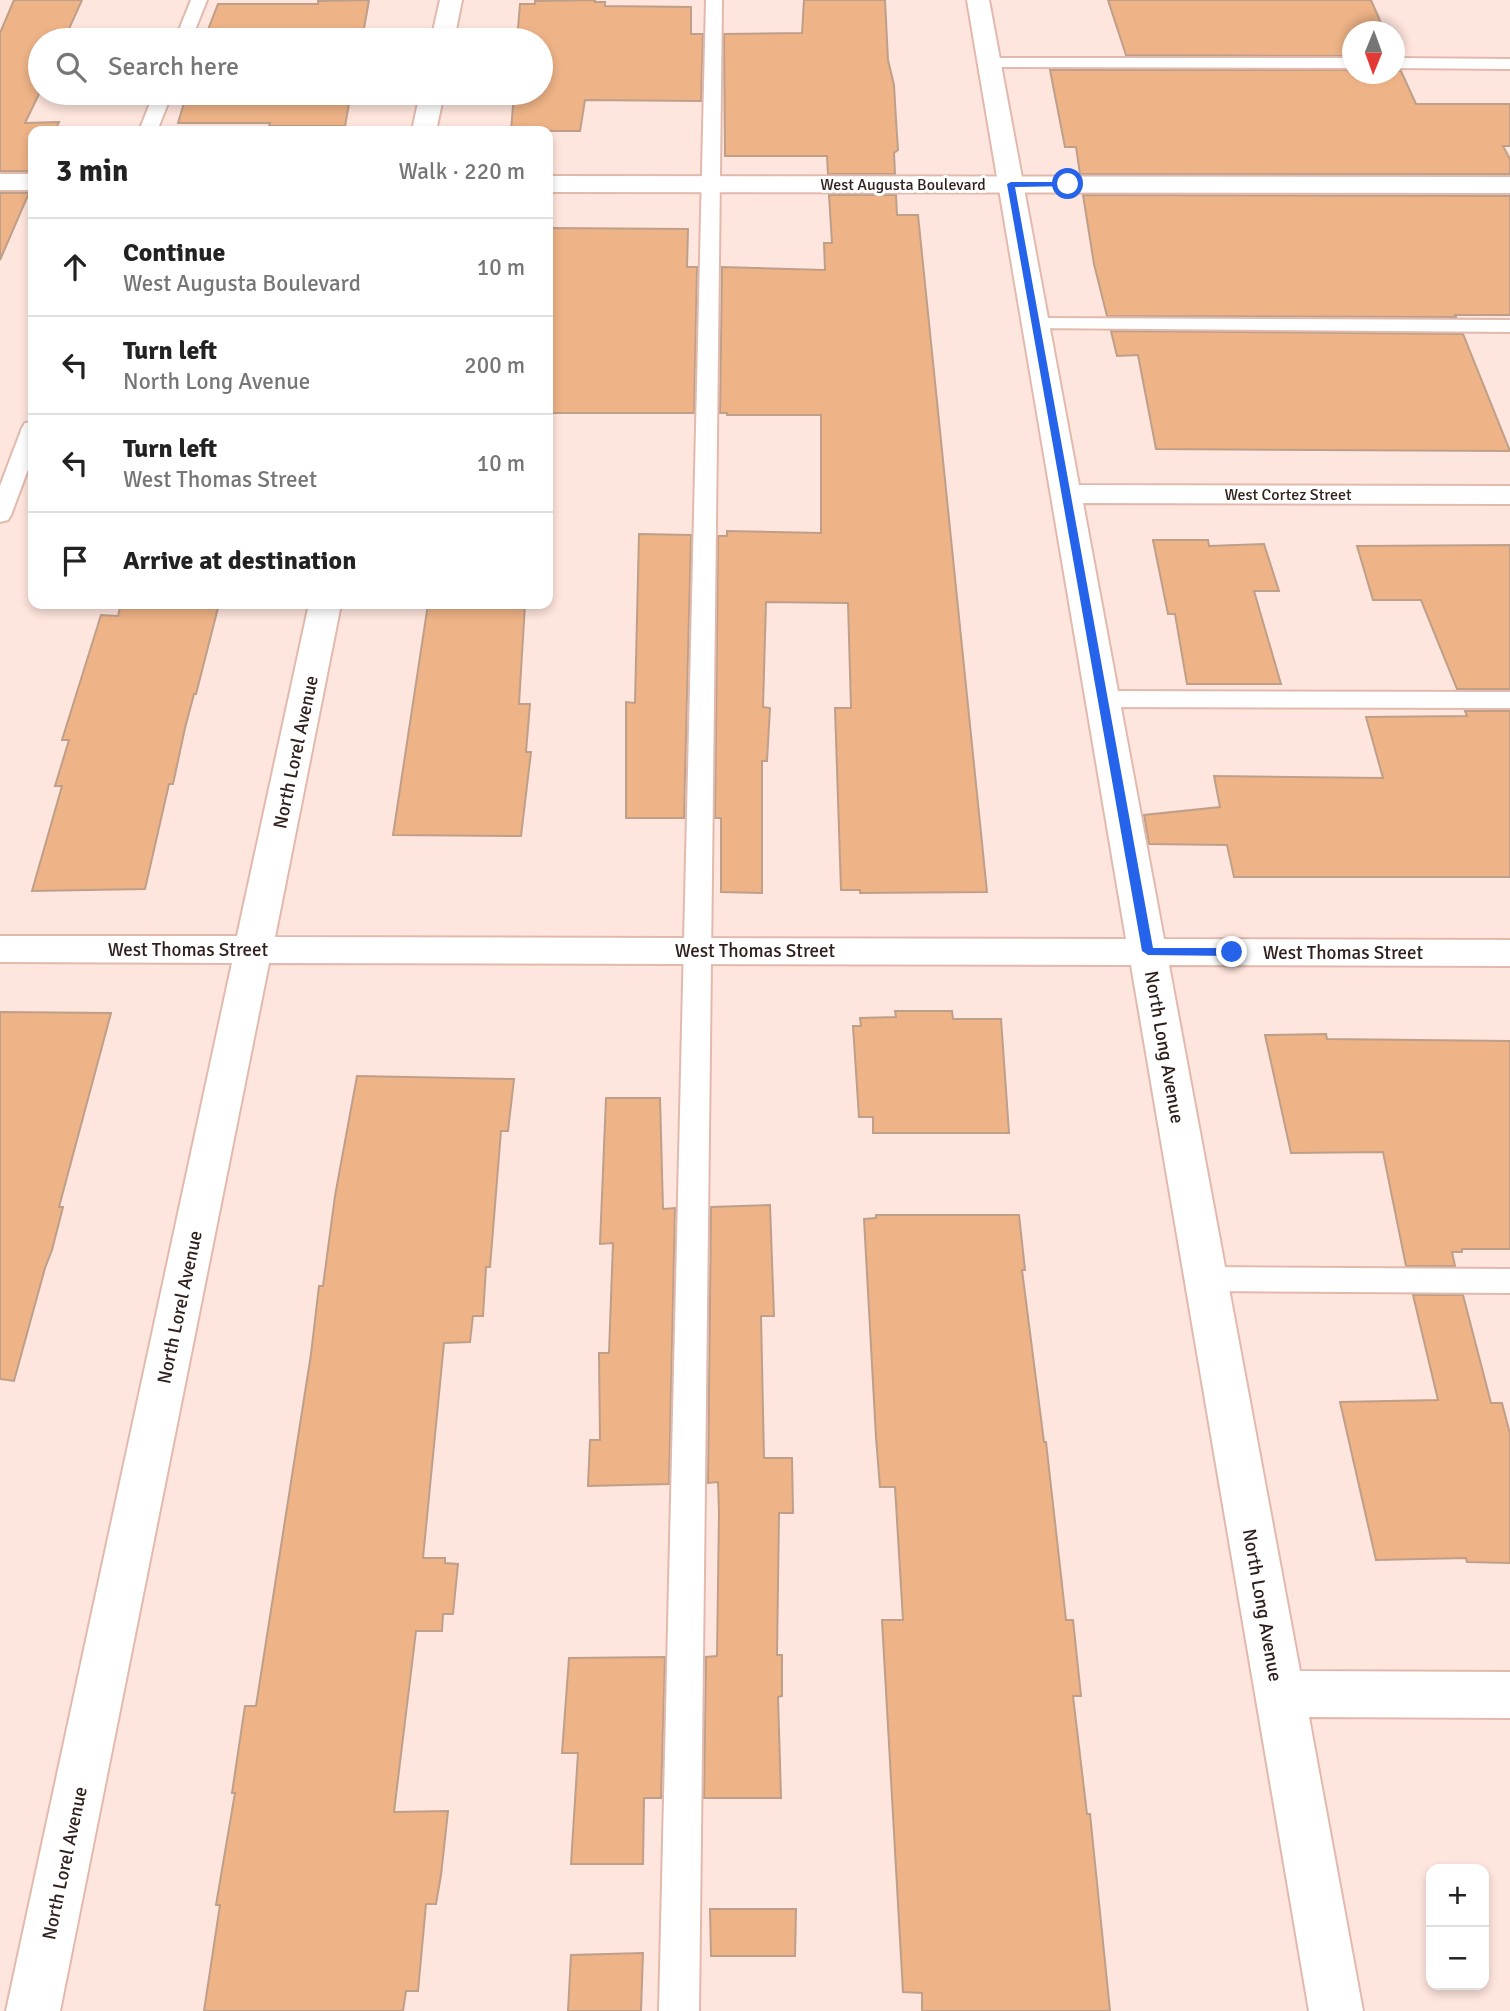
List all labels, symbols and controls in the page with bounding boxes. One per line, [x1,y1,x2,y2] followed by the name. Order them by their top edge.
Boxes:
[1342,21,1405,84] north arrow
[28,28,553,105] search box
[52,48,90,86] icon: search
[108,51,239,83] text: Search here
[56,153,128,190] text: 3 min
[399,157,525,186] text: Walk · 220 m
[1052,168,1083,199] route start
[820,175,986,195] street label: West Augusta Boulevard
[123,237,225,269] text: Continue
[56,248,94,286] icon: ahead
[477,253,525,282] text: 10 m
[123,269,361,298] text: West Augusta Boulevard
[123,335,217,367] text: Turn left
[56,346,94,384] icon: left
[464,351,525,380] text: 200 m
[123,367,310,396] text: North Long Avenue
[123,433,217,465] text: Turn left
[56,444,94,482] icon: left
[477,449,525,478] text: 10 m
[123,465,317,494] text: West Thomas Street
[1225,485,1352,505] street label: West Cortez Street
[56,542,94,580] icon: arrive
[123,545,356,577] text: Arrive at destination
[268,673,324,831] street label: North Lorel Avenue
[1216,936,1247,967] route end
[108,938,269,962] street label: West Thomas Street
[675,939,836,963] street label: West Thomas Street
[1263,941,1424,965] street label: West Thomas Street
[1139,969,1189,1125] street label: North Long Avenue
[152,1228,208,1386] street label: North Lorel Avenue
[1237,1527,1287,1683] street label: North Long Avenue
[37,1784,93,1942] street label: North Lorel Avenue
[1426,1864,1489,1990] map controls
[1426,1864,1489,1927] button: +
[1426,1927,1489,1990] button: −

